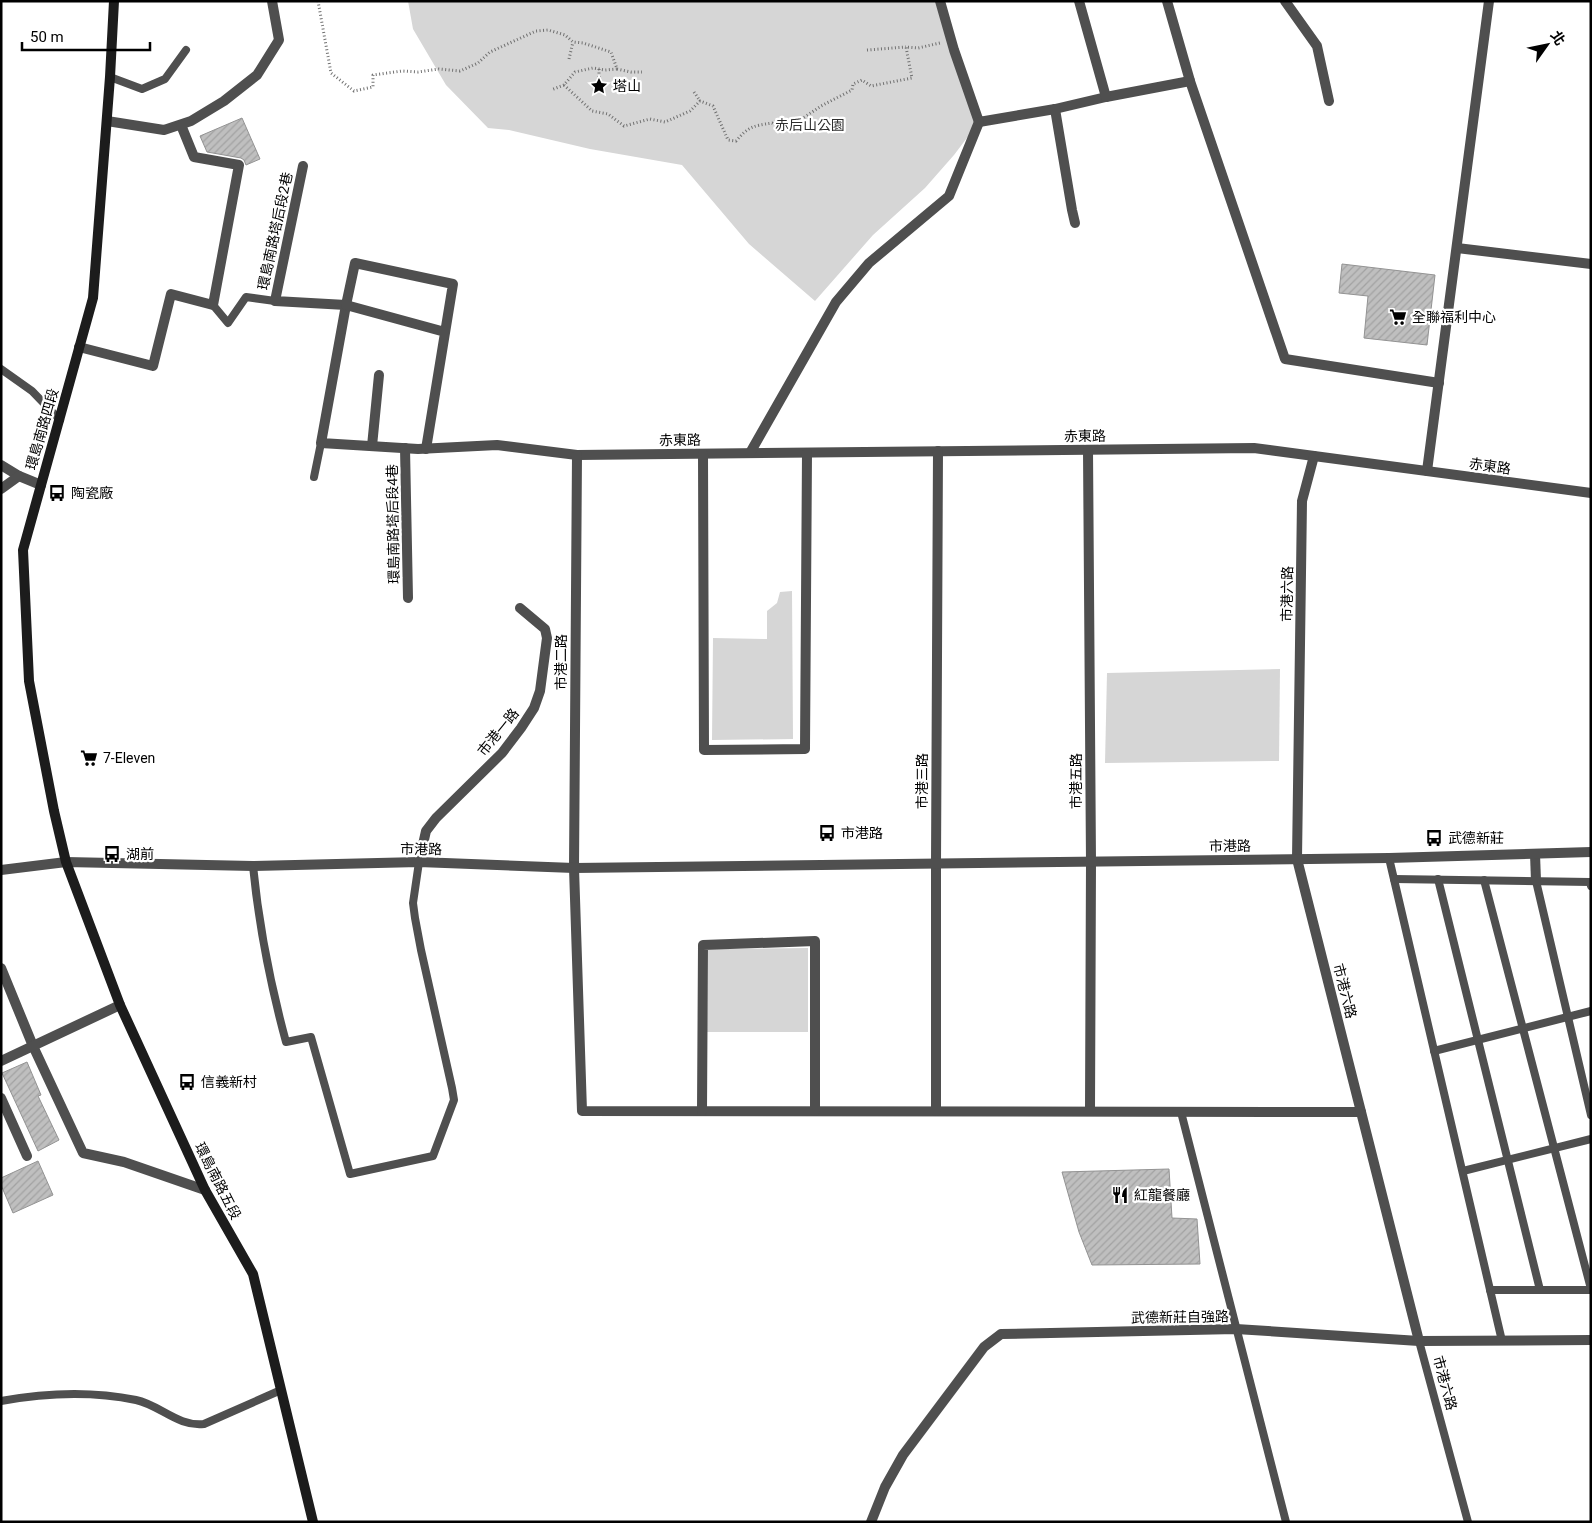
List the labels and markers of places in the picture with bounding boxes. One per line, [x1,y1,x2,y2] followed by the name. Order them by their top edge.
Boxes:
[589,76,609,96] place icon: 塔山
[613,78,641,94] place label: 塔山
[1388,307,1408,327] supermarket icon: 全聯福利中心
[1412,309,1496,325] place label: 全聯福利中心
[47,483,67,503] bus stop icon: 陶瓷廠
[71,485,113,501] place label: 陶瓷廠
[79,748,99,768] supermarket icon: 7-Eleven
[103,750,155,766] place label: 7-Eleven
[817,823,837,843] bus stop icon: 市港路
[841,825,883,841] place label: 市港路
[1424,828,1444,848] bus stop icon: 武德新莊
[1448,830,1504,846] place label: 武德新莊
[102,844,122,864] bus stop icon: 湖前
[126,846,154,862] place label: 湖前
[177,1072,197,1092] bus stop icon: 信義新村
[201,1074,257,1090] place label: 信義新村
[1110,1185,1130,1205] restaurant icon: 紅龍餐廳
[1134,1187,1190,1203] place label: 紅龍餐廳

